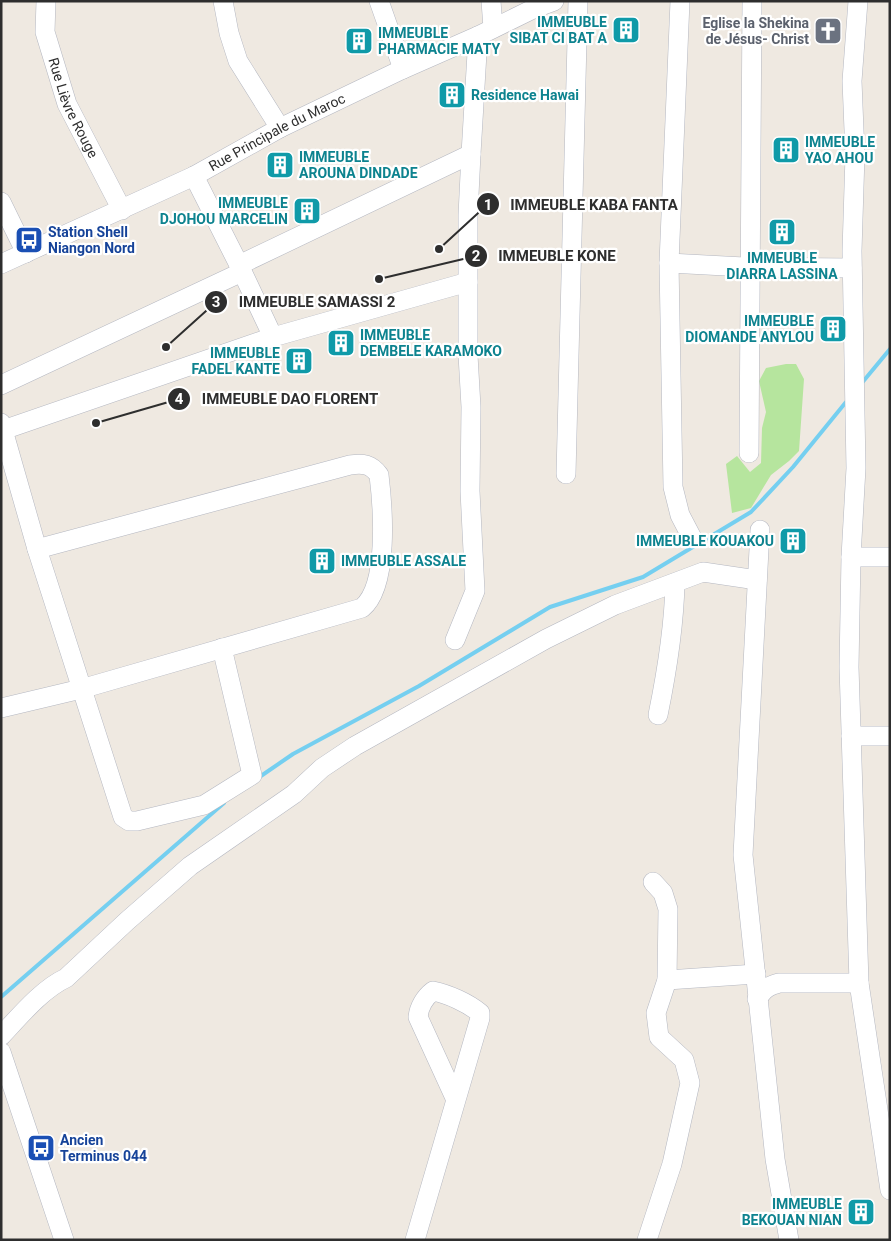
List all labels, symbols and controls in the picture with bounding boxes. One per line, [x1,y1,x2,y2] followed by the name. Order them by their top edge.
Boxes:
[510,14,608,46] place label: IMMEUBLE SIBAT CI BAT A
[611,15,641,45] building icon: IMMEUBLE SIBAT CI BAT A
[702,15,810,47] place label: Eglise la Shekina de Jésus- Christ
[813,16,843,46] church icon: Eglise la Shekina de Jésus- Christ
[378,25,500,57] place label: IMMEUBLE PHARMACIE MATY
[344,26,374,56] building icon: IMMEUBLE PHARMACIE MATY
[45,56,101,160] street label: Rue Lièvre Rouge
[437,80,467,110] building icon: Residence Hawai
[471,87,579,103] place label: Residence Hawai
[206,90,348,174] street label: Rue Principale du Maroc
[805,134,875,166] place label: IMMEUBLE YAO AHOU
[771,135,801,165] building icon: IMMEUBLE YAO AHOU
[299,149,418,181] place label: IMMEUBLE AROUNA DINDADE
[265,150,295,180] building icon: IMMEUBLE AROUNA DINDADE
[475,189,688,219] callout: IMMEUBLE KABA FANTA
[160,195,288,227] place label: IMMEUBLE DJOHOU MARCELIN
[292,196,322,226] building icon: IMMEUBLE DJOHOU MARCELIN
[484,196,492,214] text: 1
[510,196,679,214] text: IMMEUBLE KABA FANTA
[767,217,797,247] building icon: IMMEUBLE DIARRA LASSINA
[48,224,135,256] place label: Station Shell Niangon Nord
[14,225,44,255] bus stop icon: Station Shell Niangon Nord
[464,241,626,271] callout: IMMEUBLE KONE
[472,247,481,265] text: 2
[498,247,616,265] text: IMMEUBLE KONE
[726,250,838,282] place label: IMMEUBLE DIARRA LASSINA
[204,287,406,317] callout: IMMEUBLE SAMASSI 2
[212,293,220,311] text: 3
[239,293,396,311] text: IMMEUBLE SAMASSI 2
[685,313,814,345] place label: IMMEUBLE DIOMANDE ANYLOU
[818,314,848,344] building icon: IMMEUBLE DIOMANDE ANYLOU
[360,327,502,359] place label: IMMEUBLE DEMBELE KARAMOKO
[326,328,356,358] building icon: IMMEUBLE DEMBELE KARAMOKO
[192,345,280,377] place label: IMMEUBLE FADEL KANTE
[284,346,314,376] building icon: IMMEUBLE FADEL KANTE
[167,384,388,414] callout: IMMEUBLE DAO FLORENT
[175,390,184,408] text: 4
[202,390,378,408] text: IMMEUBLE DAO FLORENT
[778,526,808,556] building icon: IMMEUBLE KOUAKOU
[636,533,774,549] place label: IMMEUBLE KOUAKOU
[307,546,337,576] building icon: IMMEUBLE ASSALE
[341,553,466,569] place label: IMMEUBLE ASSALE
[60,1132,147,1164] place label: Ancien Terminus 044
[26,1133,56,1163] bus stop icon: Ancien Terminus 044
[742,1196,842,1228] place label: IMMEUBLE BEKOUAN NIAN
[846,1197,876,1227] building icon: IMMEUBLE BEKOUAN NIAN

